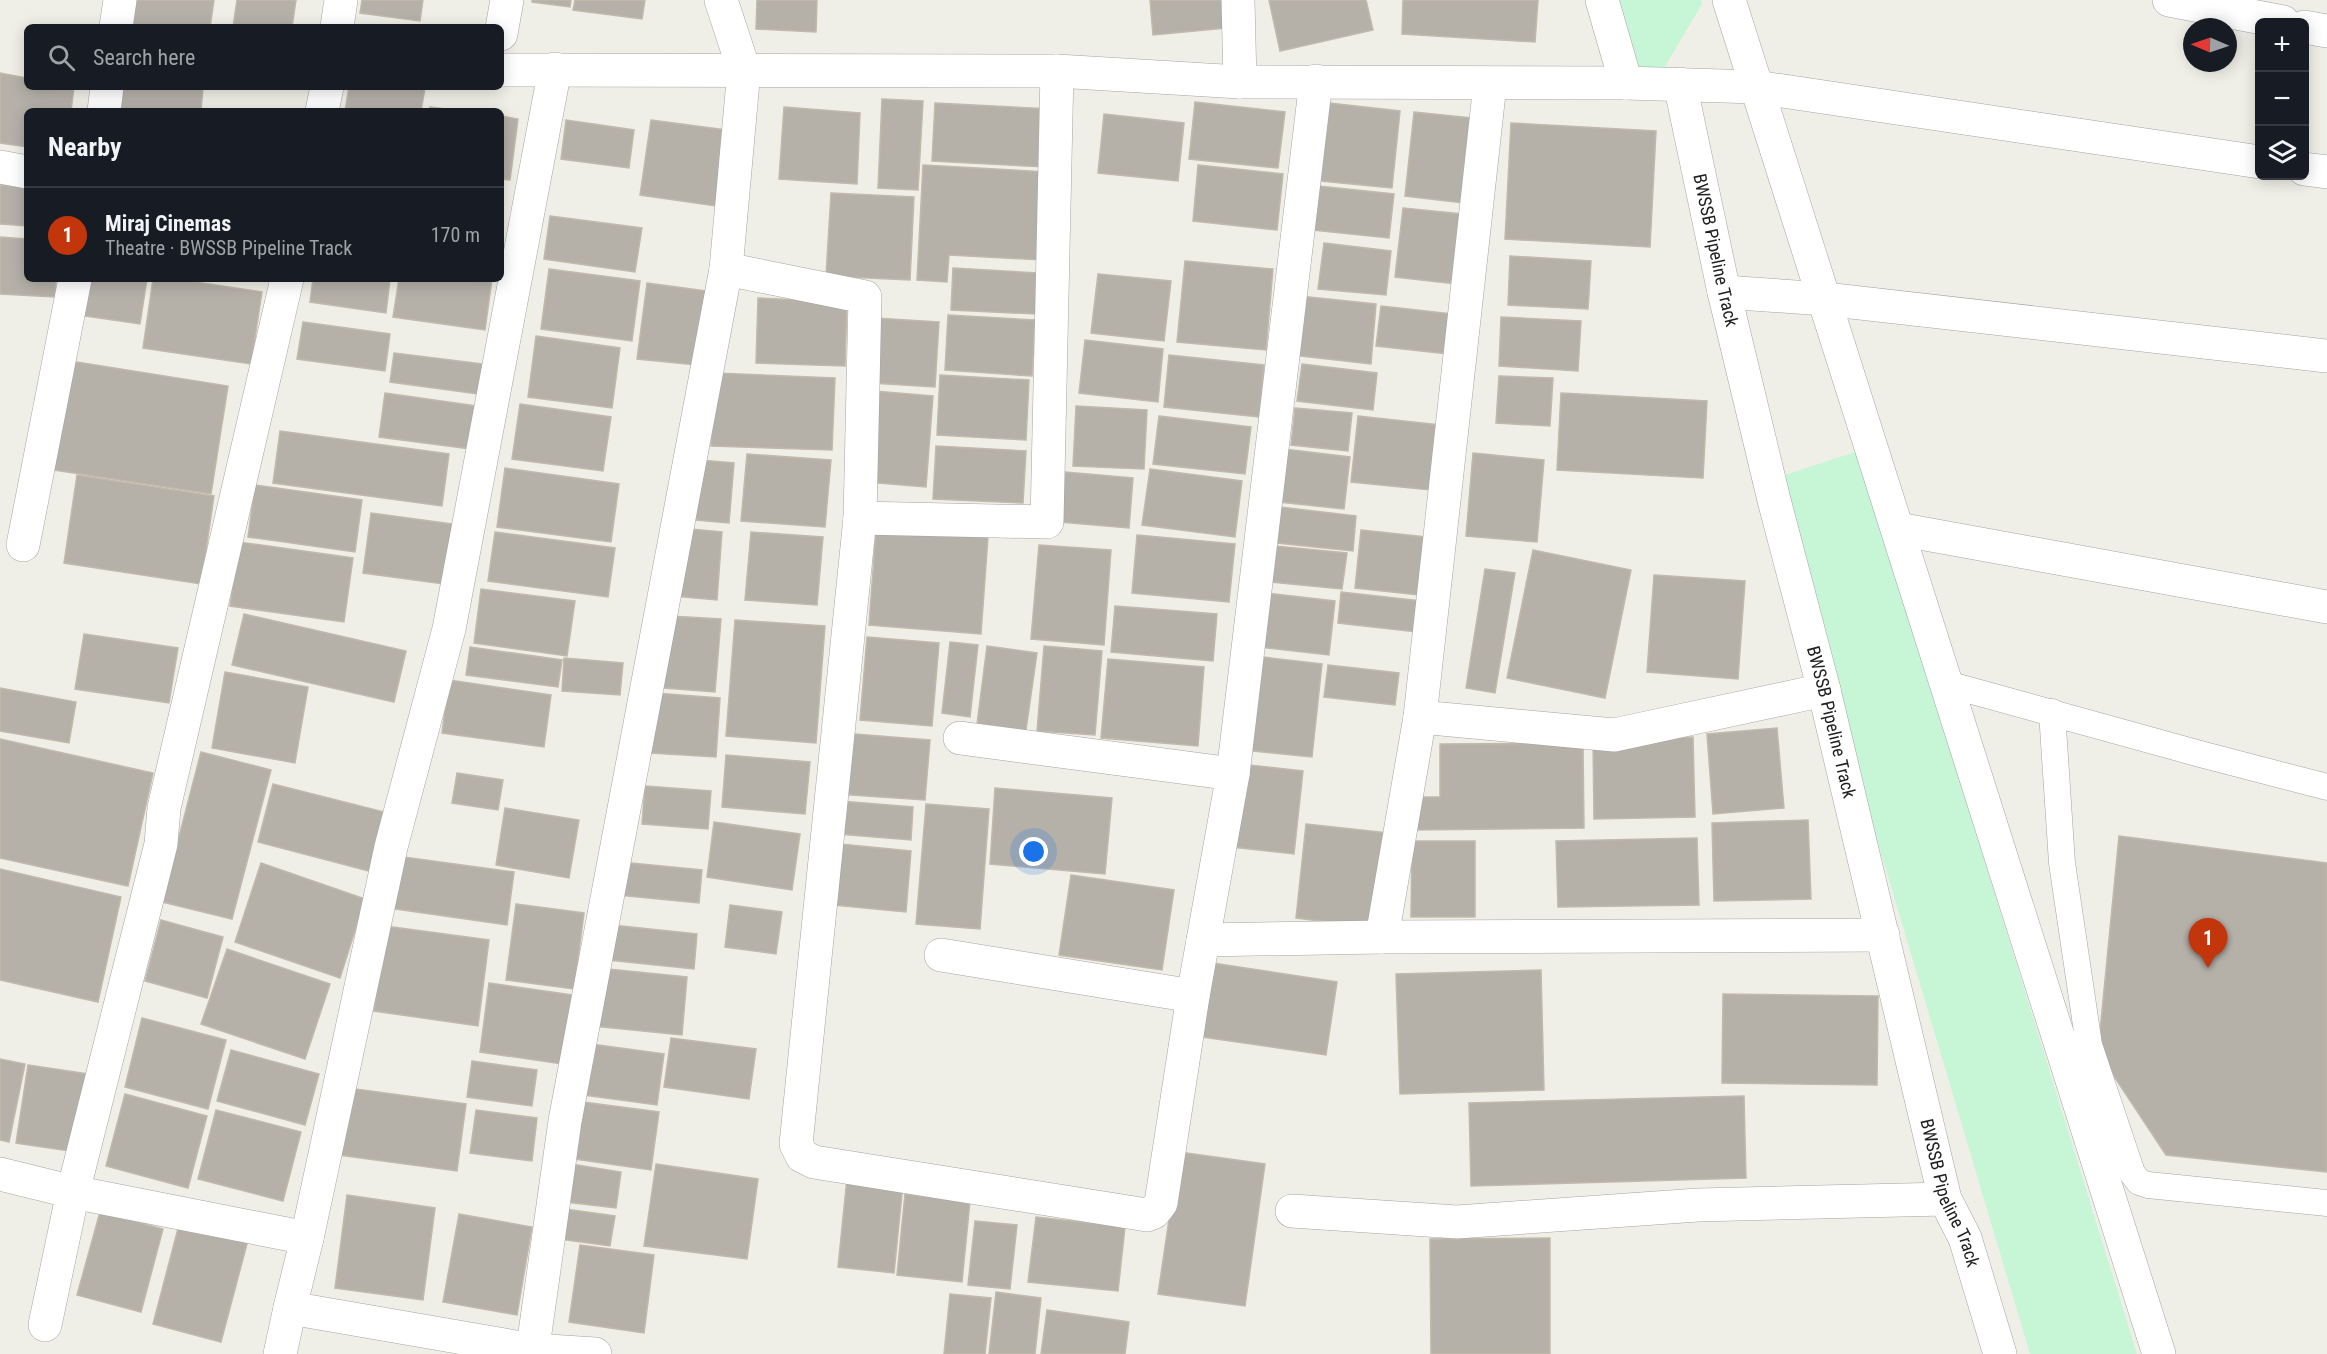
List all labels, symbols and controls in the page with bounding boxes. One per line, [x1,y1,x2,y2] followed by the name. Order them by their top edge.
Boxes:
[2183,18,2237,72] north arrow
[2255,18,2309,180] map controls
[2255,18,2309,72] button: +
[24,24,504,90] search box
[45,41,78,74] icon: search
[93,45,195,70] text: Search here
[2255,72,2309,126] button: −
[2255,126,2309,180] button: layers
[48,132,122,162] text: Nearby
[1689,172,1743,329] street label: BWSSB Pipeline Track
[105,211,231,236] text: Miraj Cinemas
[62,223,73,247] text: 1
[431,223,480,247] text: 170 m
[105,236,352,260] text: Theatre · BWSSB Pipeline Track
[1803,644,1860,800] street label: BWSSB Pipeline Track
[1019,837,1048,866] your location
[2188,918,2228,968] pin: 1
[1916,1117,1984,1270] street label: BWSSB Pipeline Track

